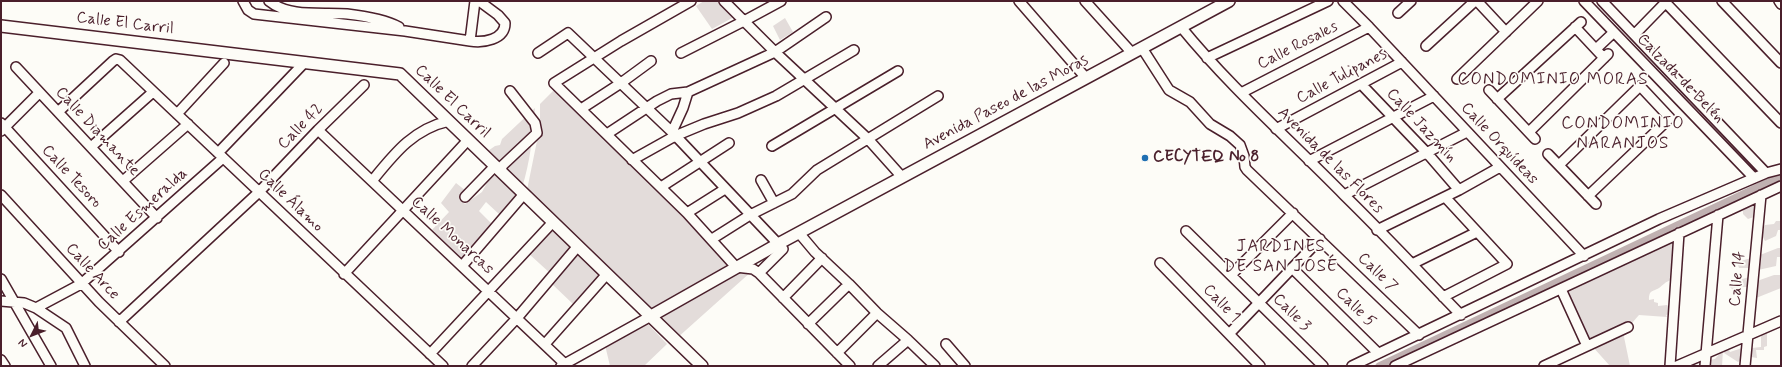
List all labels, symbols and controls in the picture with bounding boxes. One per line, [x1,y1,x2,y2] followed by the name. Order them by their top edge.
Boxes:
[75,9,175,39] street label: Calle El Carril
[1255,18,1341,74] street label: Calle Rosales
[1632,30,1728,128] street label: Calzada de Belén
[1294,45,1390,109] street label: Calle Tulipanes
[920,51,1092,155] street label: Avenida Paseo de las Moras
[410,61,494,143] street label: Calle El Carril
[1459,70,1647,90] district label: CONDOMINIO MORAS
[51,83,143,181] street label: Calle Diamante
[1382,85,1460,167] street label: Calle Jazmín
[1456,99,1542,189] street label: Calle Orquídeas
[274,100,328,154] street label: Calle 42
[1273,104,1387,218] street label: Avenida de las Flores
[1563,114,1683,154] district label: CONDOMINIO NARANJOS
[37,141,105,213] street label: Calle Tesoro
[1153,148,1259,168] place label: CECYTEQ No 8
[1140,153,1150,163] marker: CECYTEQ No 8
[94,165,192,255] street label: Calle Esmeralda
[253,165,327,237] street label: Calle Álamo
[407,193,497,279] street label: Calle Monarcas
[1224,237,1338,277] district label: JARDINES DE SAN JOSÉ
[61,240,123,304] street label: Calle Arce
[1353,249,1401,297] street label: Calle 7
[1726,250,1750,308] street label: Calle 14
[1198,281,1244,327] street label: Calle 1
[1331,284,1379,332] street label: Calle 5
[1268,290,1314,336] street label: Calle 3
[12,315,52,355] north arrow
[15,336,31,350] text: N

